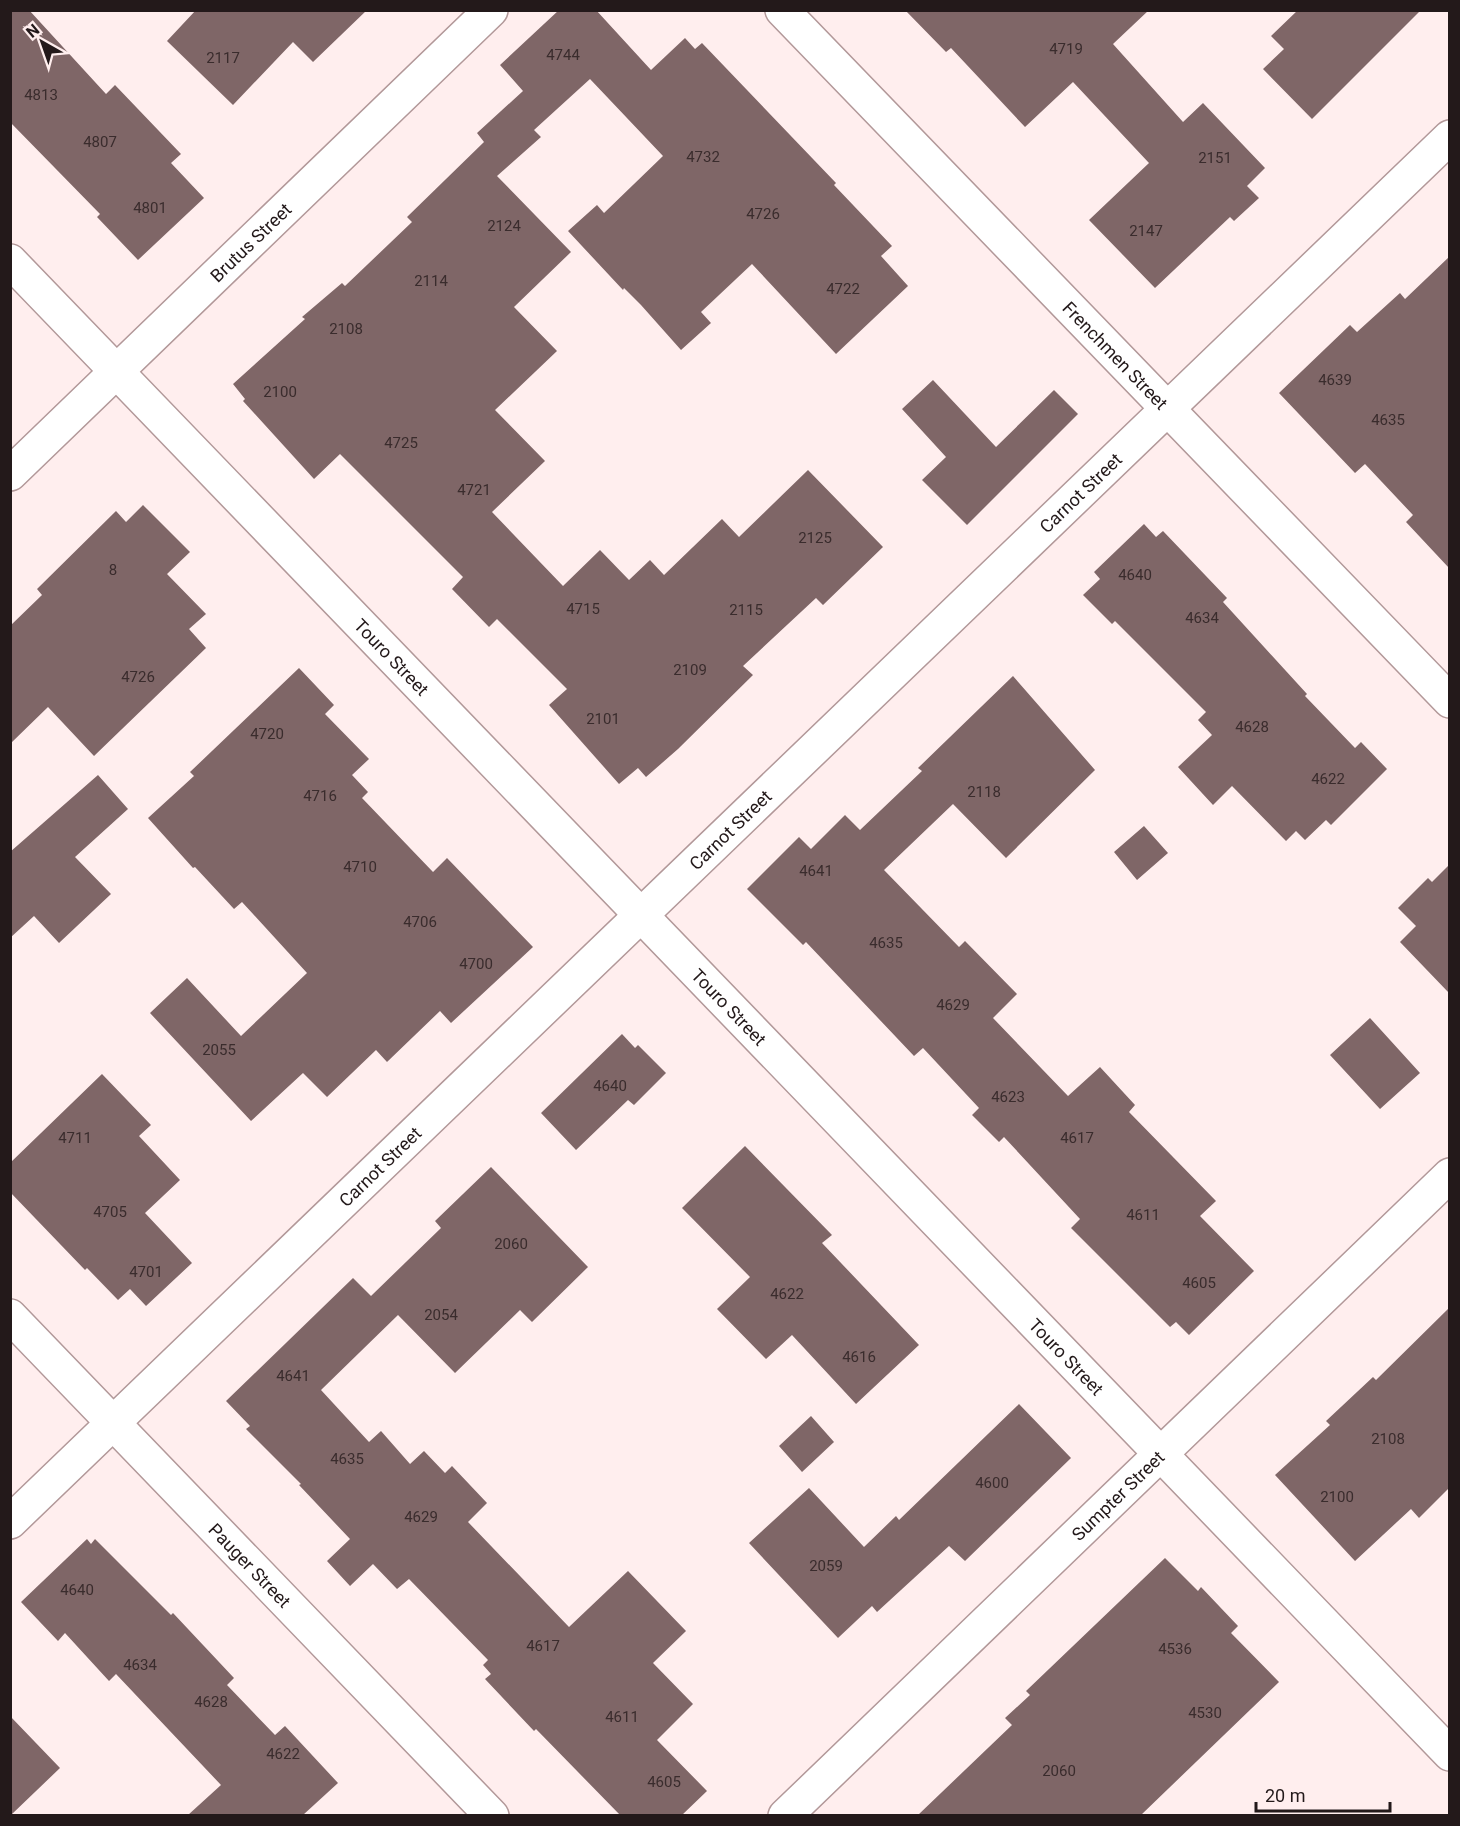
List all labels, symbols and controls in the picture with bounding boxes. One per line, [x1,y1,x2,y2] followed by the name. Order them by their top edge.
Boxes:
[12,12,72,72] north arrow
[22,20,43,42] text: N
[1049,40,1083,58] house number: 4719
[546,46,580,64] house number: 4744
[206,49,240,67] house number: 2117
[24,86,58,104] house number: 4813
[83,133,117,151] house number: 4807
[686,148,720,166] house number: 4732
[1198,149,1232,167] house number: 2151
[206,198,295,286] street label: Brutus Street
[133,199,167,217] house number: 4801
[746,205,780,223] house number: 4726
[487,217,521,235] house number: 2124
[1129,222,1163,240] house number: 2147
[414,272,448,290] house number: 2114
[826,280,860,298] house number: 4722
[1059,297,1173,413] street label: Frenchmen Street
[329,320,363,338] house number: 2108
[1318,371,1352,389] house number: 4639
[263,383,297,401] house number: 2100
[1371,411,1405,429] house number: 4635
[384,434,418,452] house number: 4725
[1035,448,1126,537] street label: Carnot Street
[457,481,491,499] house number: 4721
[798,529,832,547] house number: 2125
[109,561,117,579] house number: 8
[1118,566,1152,584] house number: 4640
[566,600,600,618] house number: 4715
[729,601,763,619] house number: 2115
[1185,609,1219,627] house number: 4634
[350,614,434,700] street label: Touro Street
[673,661,707,679] house number: 2109
[121,668,155,686] house number: 4726
[586,710,620,728] house number: 2101
[1235,718,1269,736] house number: 4628
[250,725,284,743] house number: 4720
[1311,770,1345,788] house number: 4622
[967,783,1001,801] house number: 2118
[685,785,775,874] street label: Carnot Street
[303,787,337,805] house number: 4716
[343,858,377,876] house number: 4710
[799,862,833,880] house number: 4641
[403,913,437,931] house number: 4706
[869,934,903,952] house number: 4635
[459,955,493,973] house number: 4700
[688,964,771,1049] street label: Touro Street
[936,996,970,1014] house number: 4629
[202,1041,236,1059] house number: 2055
[593,1077,627,1095] house number: 4640
[991,1088,1025,1106] house number: 4623
[334,1122,425,1211] street label: Carnot Street
[58,1129,92,1147] house number: 4711
[1060,1129,1094,1147] house number: 4617
[93,1203,127,1221] house number: 4705
[1126,1206,1160,1224] house number: 4611
[494,1235,528,1253] house number: 2060
[129,1263,163,1281] house number: 4701
[1182,1274,1216,1292] house number: 4605
[770,1285,804,1303] house number: 4622
[424,1306,458,1324] house number: 2054
[1025,1314,1108,1399] street label: Touro Street
[842,1348,876,1366] house number: 4616
[276,1367,310,1385] house number: 4641
[1371,1430,1405,1448] house number: 2108
[1067,1446,1168,1545] street label: Sumpter Street
[330,1450,364,1468] house number: 4635
[975,1474,1009,1492] house number: 4600
[1320,1488,1354,1506] house number: 2100
[404,1508,438,1526] house number: 4629
[205,1519,296,1612] street label: Pauger Street
[809,1557,843,1575] house number: 2059
[60,1581,94,1599] house number: 4640
[526,1637,560,1655] house number: 4617
[1158,1640,1192,1658] house number: 4536
[123,1656,157,1674] house number: 4634
[194,1693,228,1711] house number: 4628
[1188,1704,1222,1722] house number: 4530
[605,1708,639,1726] house number: 4611
[266,1745,300,1763] house number: 4622
[1042,1762,1076,1780] house number: 2060
[647,1773,681,1791] house number: 4605
[1256,1775,1390,1813] scale bar
[1265,1785,1305,1806] text: 20 m

